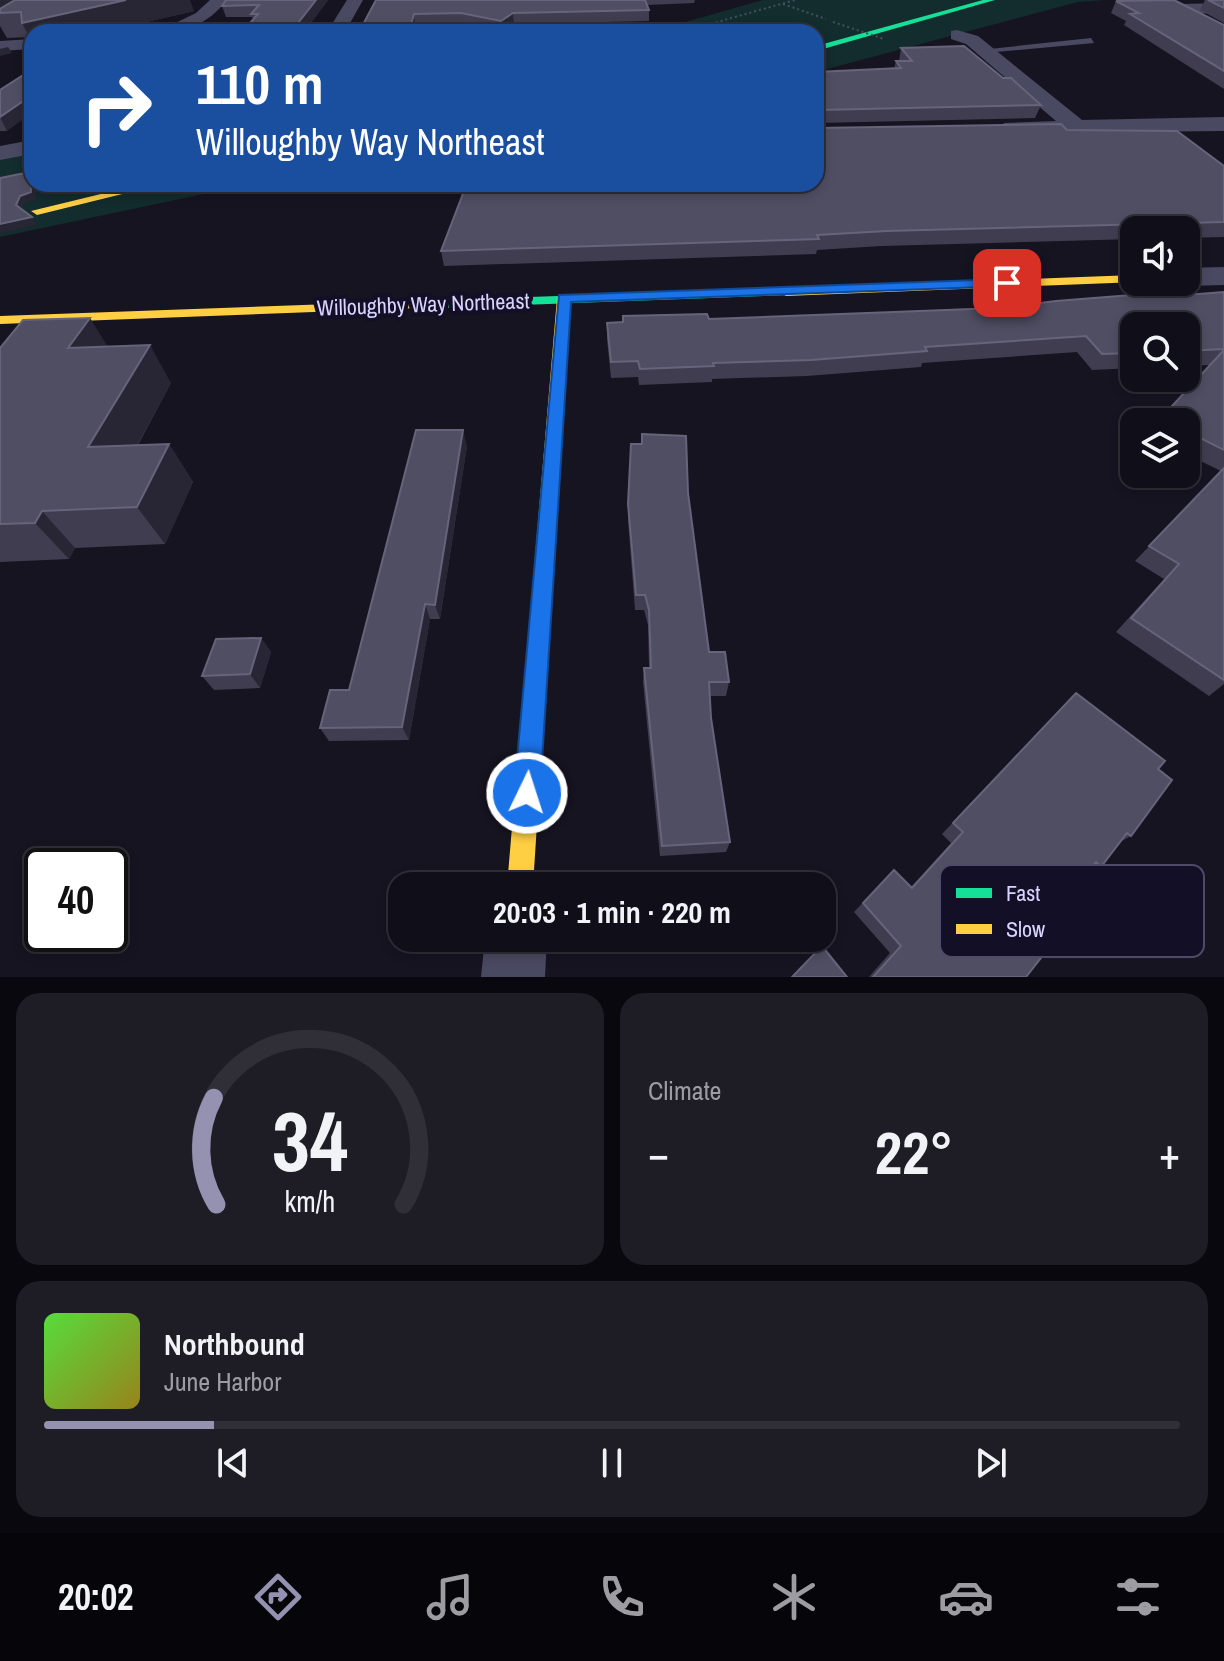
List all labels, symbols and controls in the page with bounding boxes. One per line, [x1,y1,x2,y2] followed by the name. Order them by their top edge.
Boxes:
[196,46,324,121] text: 110 m
[64,56,168,160] icon: right
[196,118,544,166] text: Willoughby Way Northeast
[1120,216,1200,488] map controls
[1120,216,1200,296] button: sound
[973,249,1041,317] pin
[985,261,1029,305] icon: arrive
[316,285,530,323] street label: Willoughby Way Northeast
[1120,312,1200,392] button: search
[1120,408,1200,488] button: layers
[485,751,569,835] position arrow
[24,848,128,952] speed limit sign: 40
[940,865,1204,957] legend
[1006,878,1040,908] text: Fast
[493,892,731,932] text: 20:03 · 1 min · 220 m
[1006,914,1045,944] text: Slow
[648,1073,721,1108] text: Climate
[272,1085,348,1197] text: 34
[875,1112,953,1193] text: 22°
[648,1123,669,1183] text: −
[1159,1123,1180,1183] text: +
[285,1182,335,1221] text: km/h
[164,1324,305,1364] text: Northbound
[164,1364,281,1399] text: June Harbor
[211,1441,255,1485] icon: previous
[590,1441,634,1485] icon: pause
[969,1441,1013,1485] icon: next
[250,1569,306,1625] icon: directions
[422,1569,478,1625] icon: music
[594,1569,650,1625] icon: phone
[766,1569,822,1625] icon: climate
[938,1569,994,1625] icon: car
[1110,1569,1166,1625] icon: filters
[58,1573,134,1621] text: 20:02

